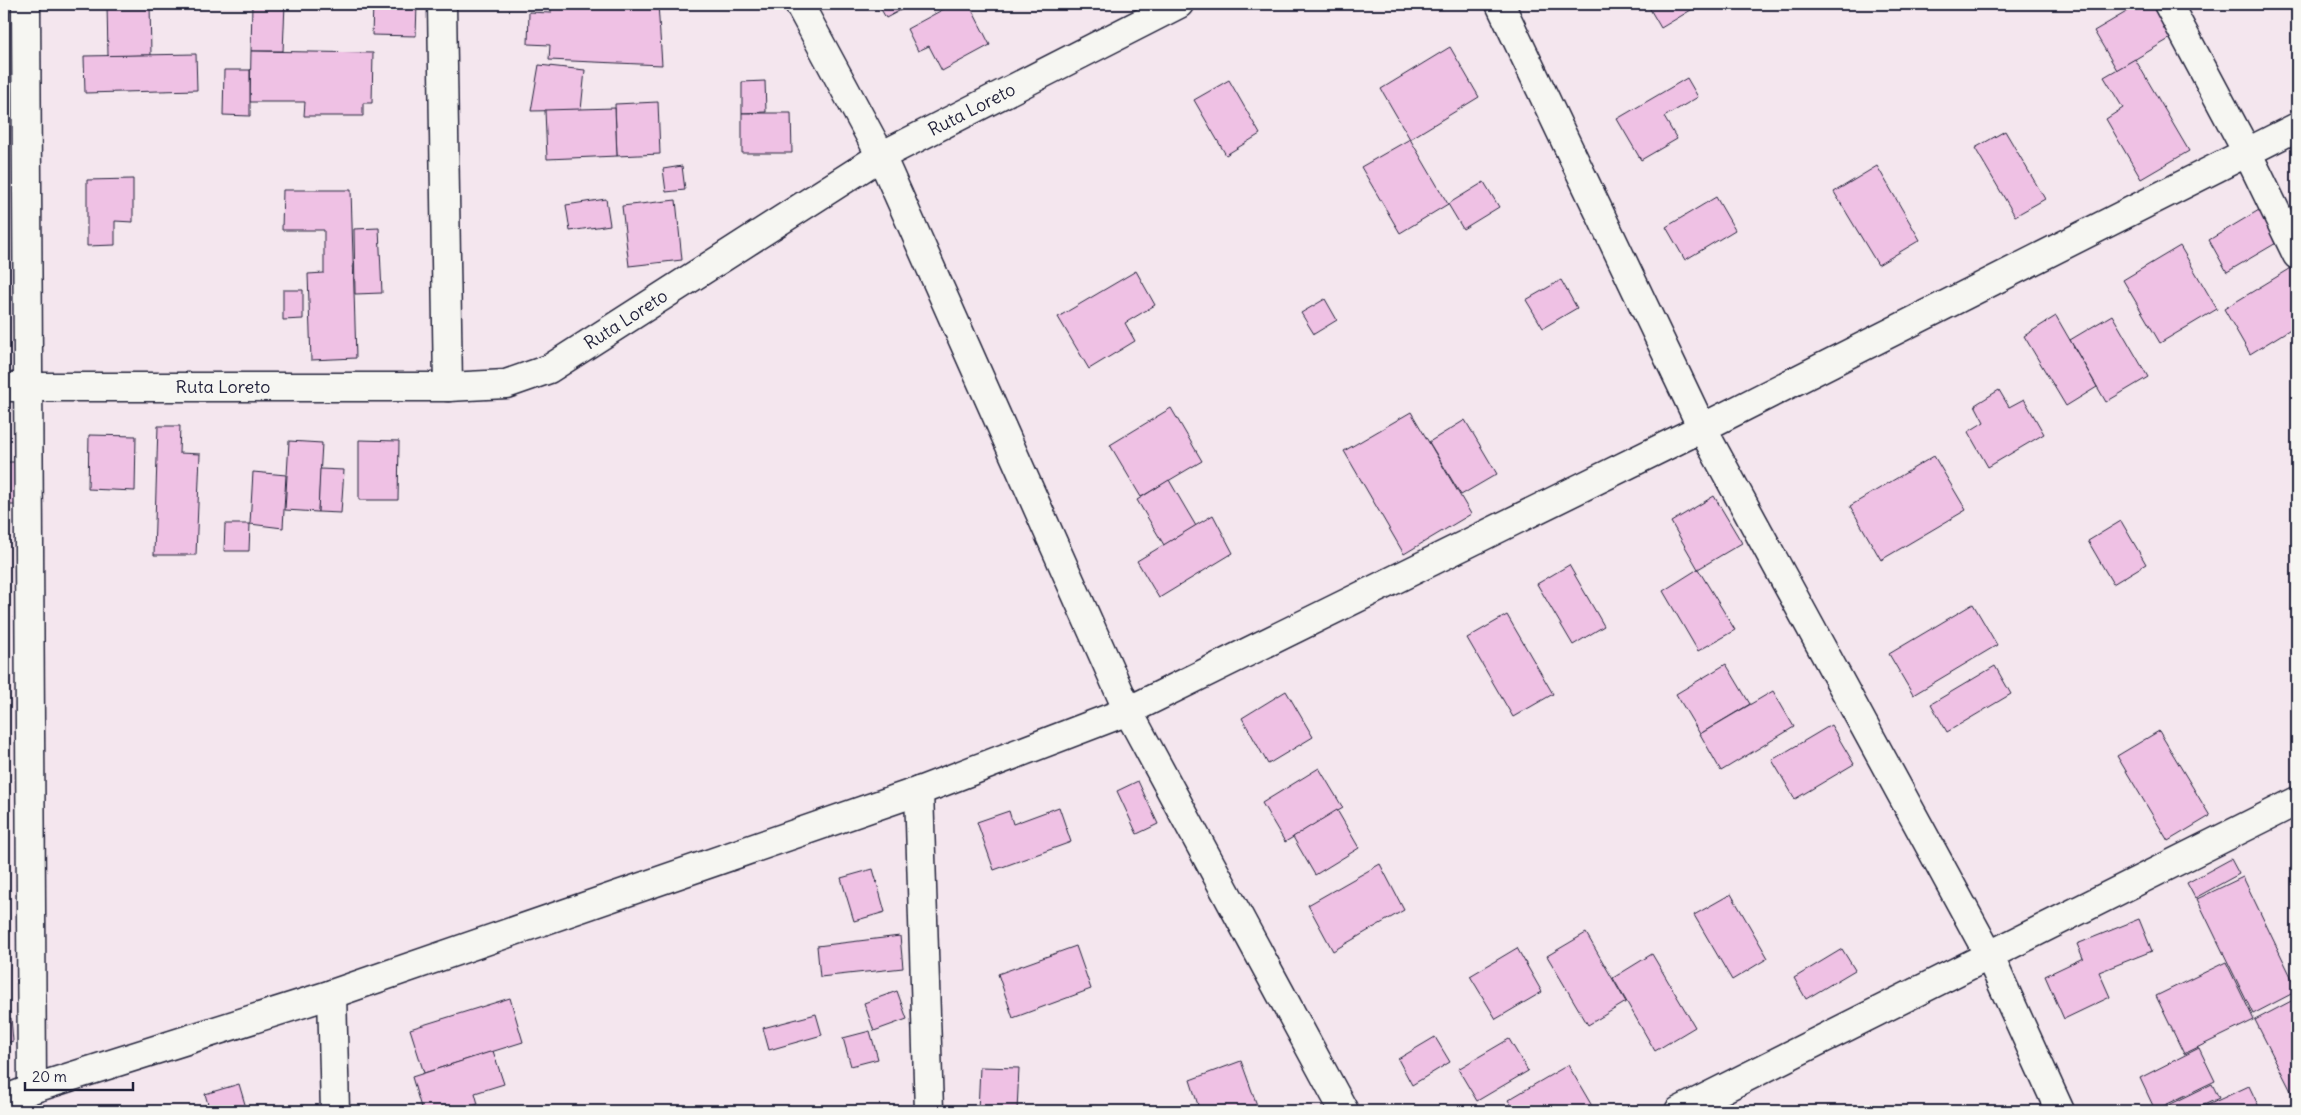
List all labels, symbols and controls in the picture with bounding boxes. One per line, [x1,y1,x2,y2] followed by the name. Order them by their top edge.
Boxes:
[924,77,1019,141] street label: Ruta Loreto
[579,284,672,355] street label: Ruta Loreto
[176,375,270,398] street label: Ruta Loreto
[25,1060,132,1092] scale bar
[32,1067,67,1086] text: 20 m

